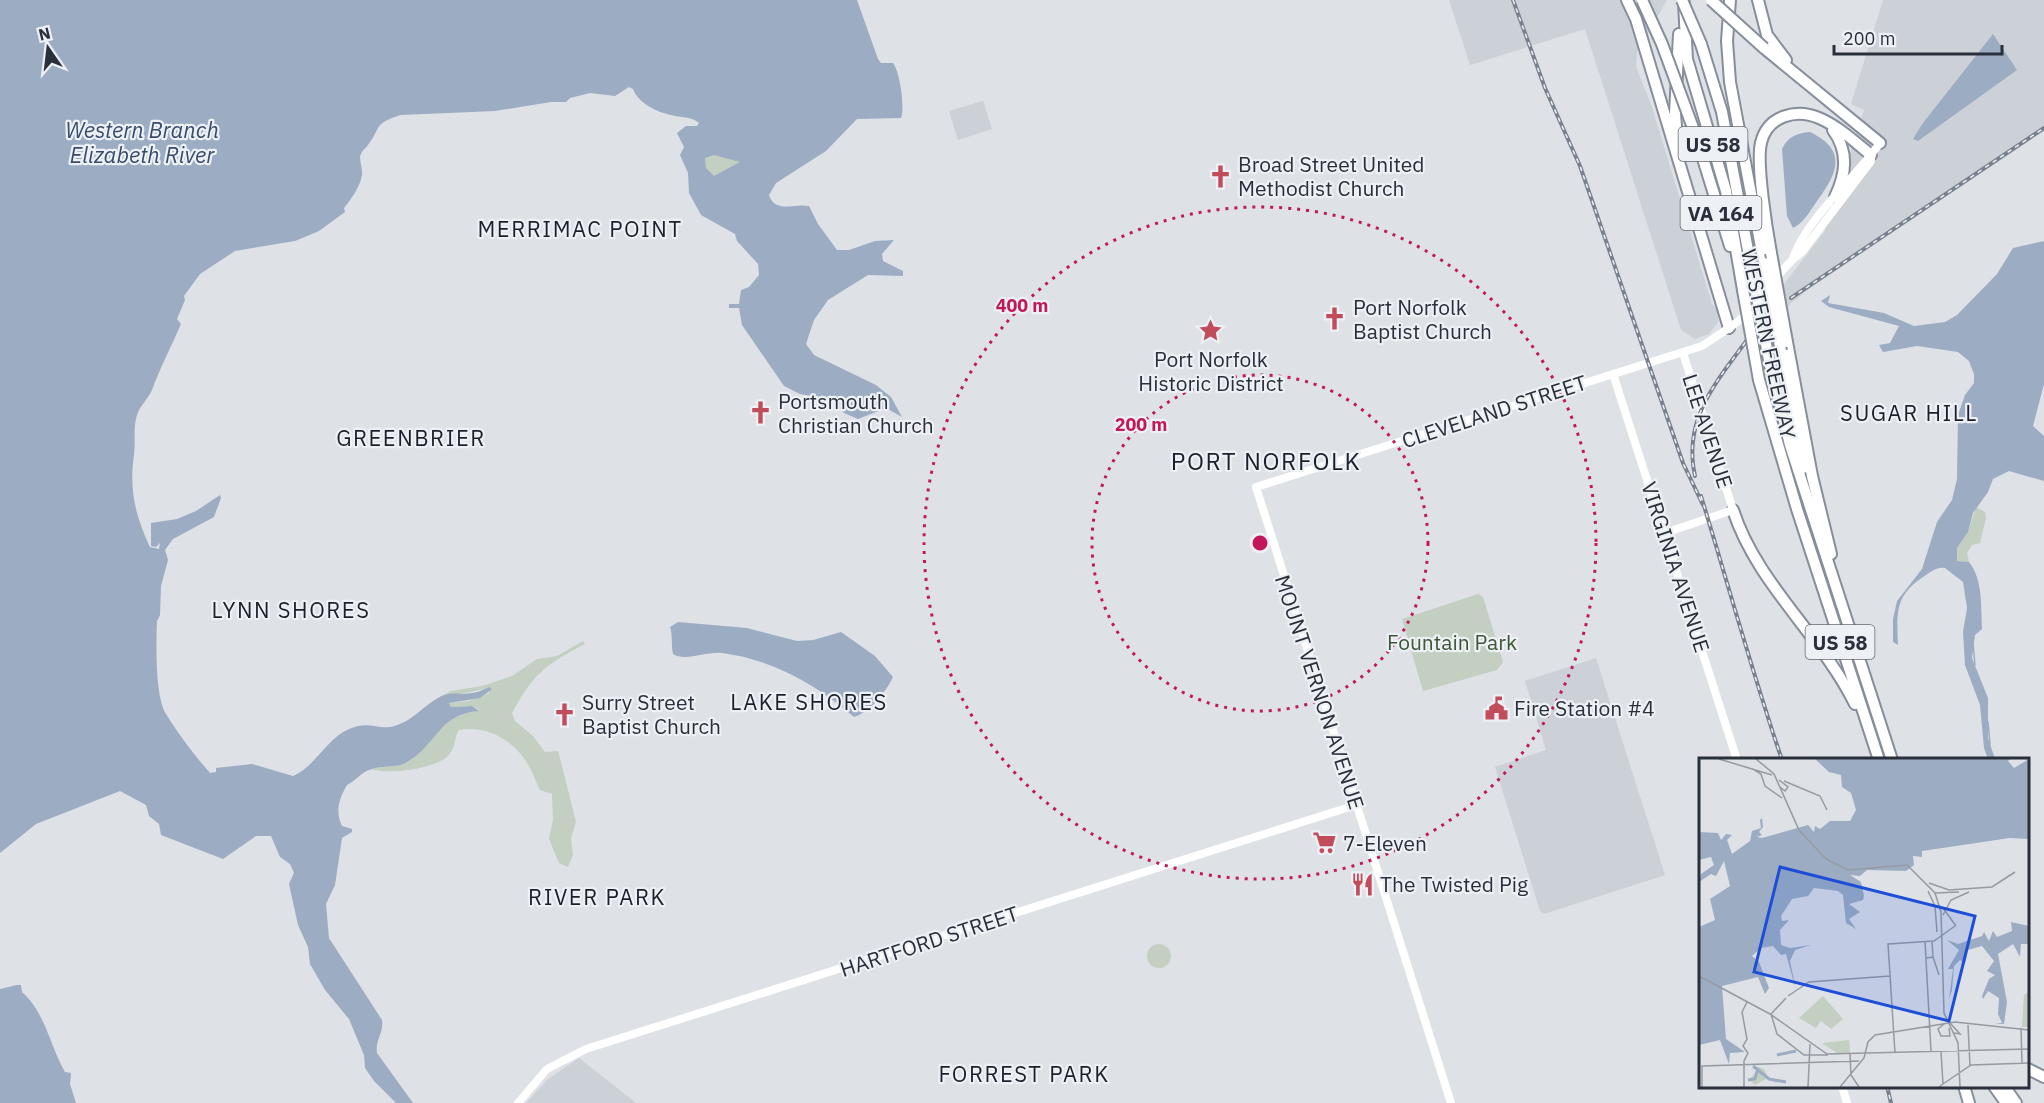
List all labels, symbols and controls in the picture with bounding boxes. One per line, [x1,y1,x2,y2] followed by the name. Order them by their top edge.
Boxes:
[18,18,78,78] north arrow
[1834,18,2002,56] scale bar
[36,22,52,45] text: N
[1843,27,1895,50] text: 200 m
[65,115,219,169] water label: Western Branch Elizabeth River
[1678,127,1748,161] road number: US 58
[1238,150,1424,202] place label: Broad Street United Methodist Church
[1207,163,1233,189] church icon: Broad Street United Methodist Church
[1680,196,1762,230] road number: VA 164
[478,214,683,243] district label: MERRIMAC POINT
[1735,246,1803,442] street label: WESTERN FREEWAY
[1353,293,1492,345] place label: Port Norfolk Baptist Church
[996,294,1048,317] text: 400 m
[1322,306,1348,332] church icon: Port Norfolk Baptist Church
[1198,318,1224,344] place icon: Port Norfolk Historic District
[1138,345,1284,397] place label: Port Norfolk Historic District
[1398,368,1590,454] street label: CLEVELAND STREET
[1676,370,1740,492] street label: LEE AVENUE
[778,387,934,439] place label: Portsmouth Christian Church
[1840,398,1978,427] district label: SUGAR HILL
[747,400,773,426] church icon: Portsmouth Christian Church
[1115,413,1167,436] text: 200 m
[336,423,486,452] district label: GREENBRIER
[1171,445,1361,477] district label: PORT NORFOLK
[1635,478,1717,656] street label: VIRGINIA AVENUE
[1250,533,1270,553] centre of rings
[1269,571,1371,813] street label: MOUNT VERNON AVENUE
[212,595,370,624] district label: LYNN SHORES
[1806,625,1874,659] road number: US 58
[1387,628,1517,656] park label: Fountain Park
[730,687,888,716] district label: LAKE SHORES
[582,688,721,740] place label: Surry Street Baptist Church
[1514,694,1655,722] place label: Fire Station #4
[1483,695,1509,721] public building icon: Fire Station #4
[551,701,577,727] church icon: Surry Street Baptist Church
[1699,758,2029,1088] inset map
[1343,829,1427,857] place label: 7-Eleven
[1312,830,1338,856] supermarket icon: 7-Eleven
[1380,870,1528,898] place label: The Twisted Pig
[1349,871,1375,897] restaurant icon: The Twisted Pig
[528,882,666,911] district label: RIVER PARK
[836,899,1022,983] street label: HARTFORD STREET
[938,1059,1110,1088] district label: FORREST PARK

